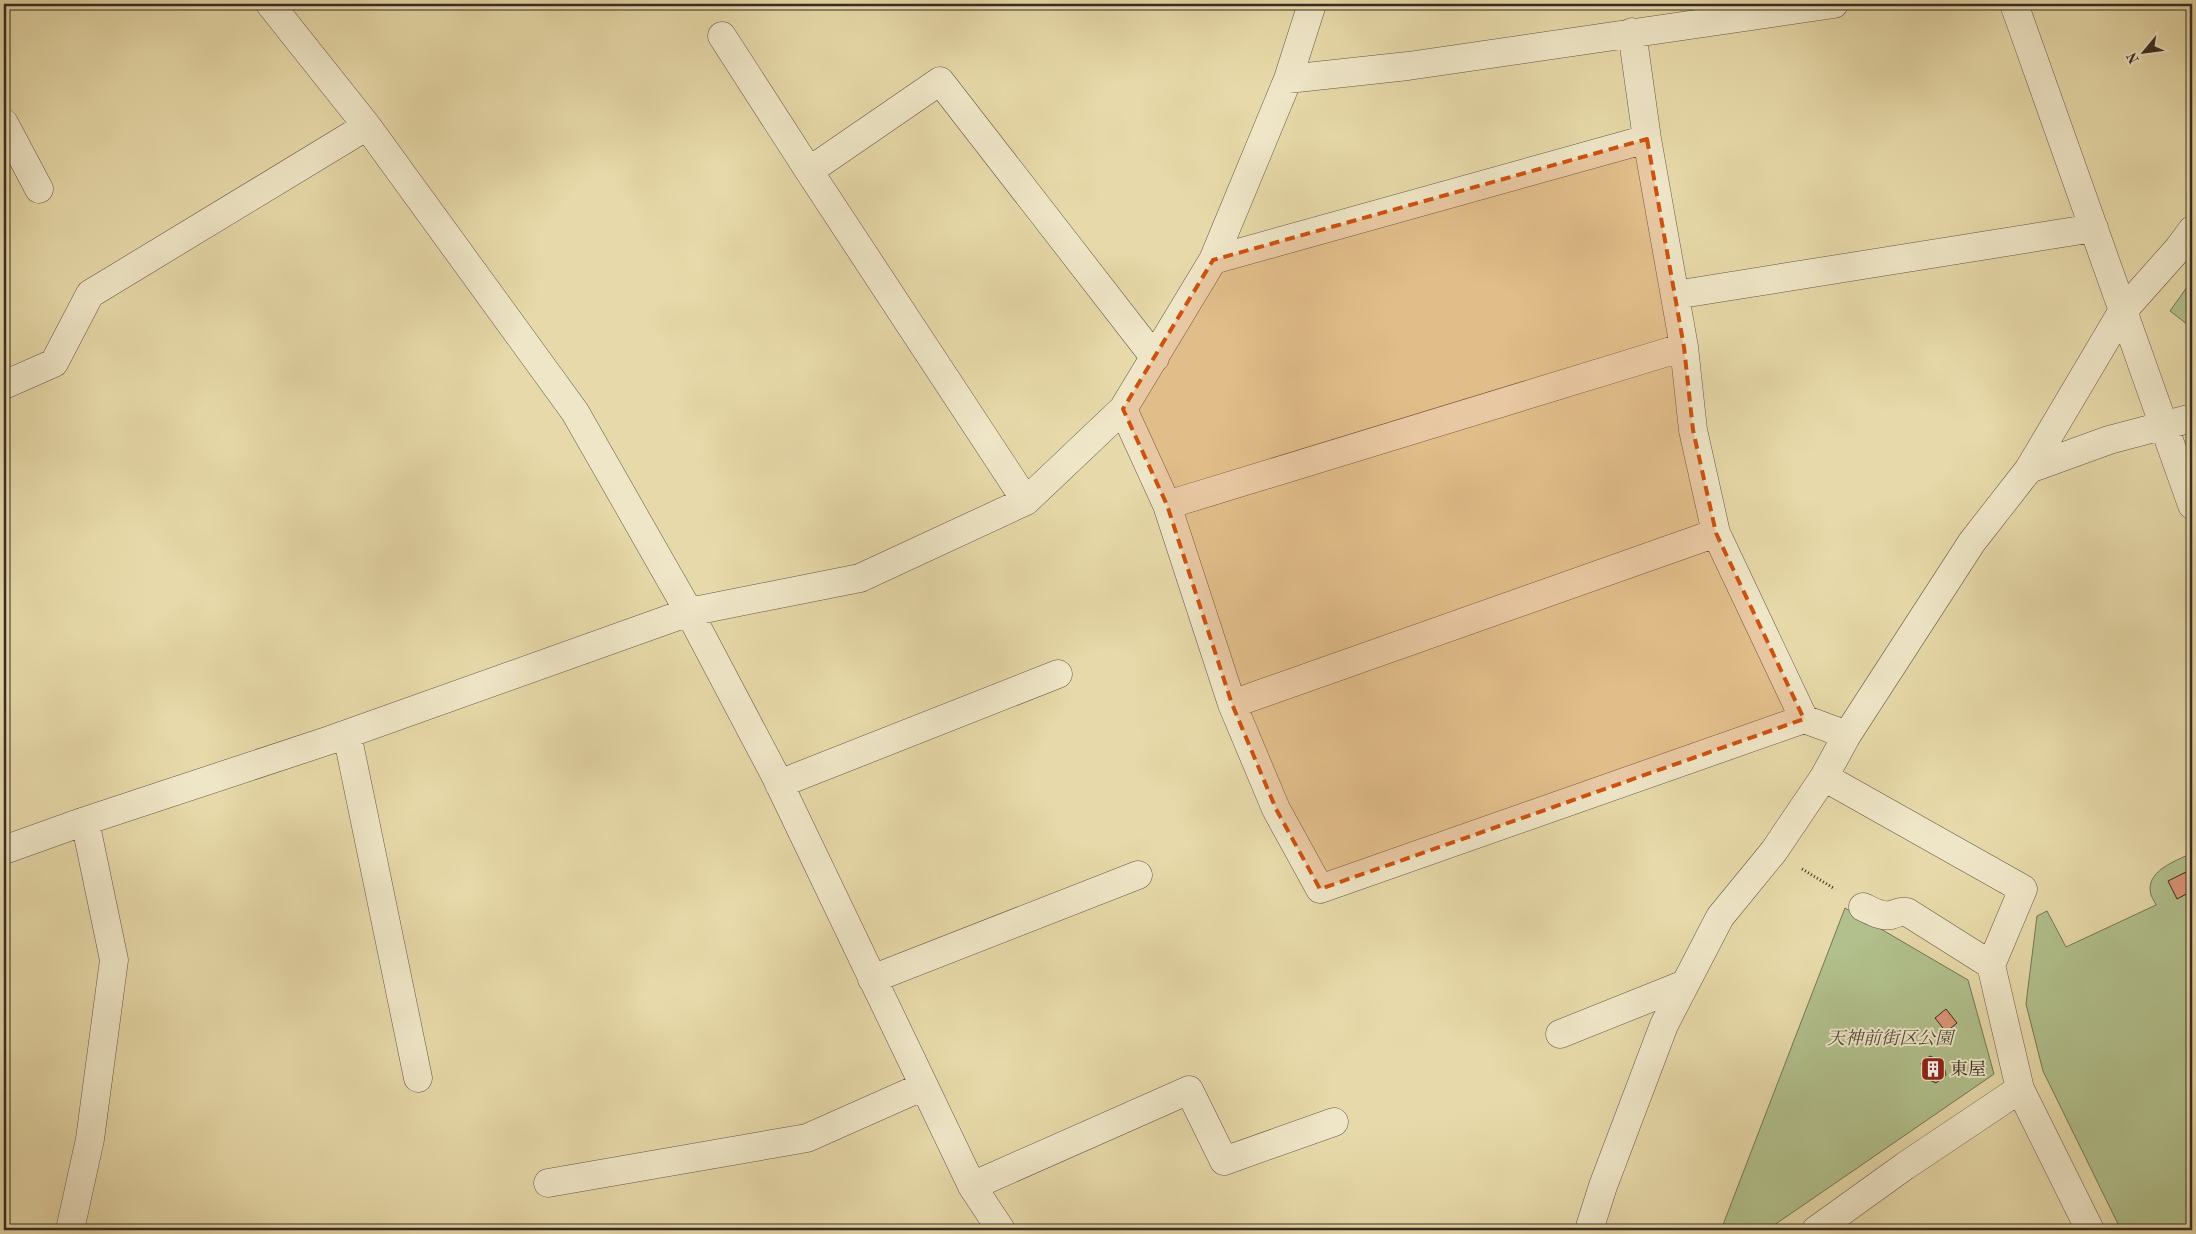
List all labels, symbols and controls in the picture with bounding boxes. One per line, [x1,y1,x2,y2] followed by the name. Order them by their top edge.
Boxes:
[2118,28,2168,78] north arrow
[2125,49,2142,66] text: N
[1827,1028,1956,1048] park label: 天神前街区公園
[1920,1056,1946,1082] building icon: 東屋
[1950,1059,1986,1079] place label: 東屋

